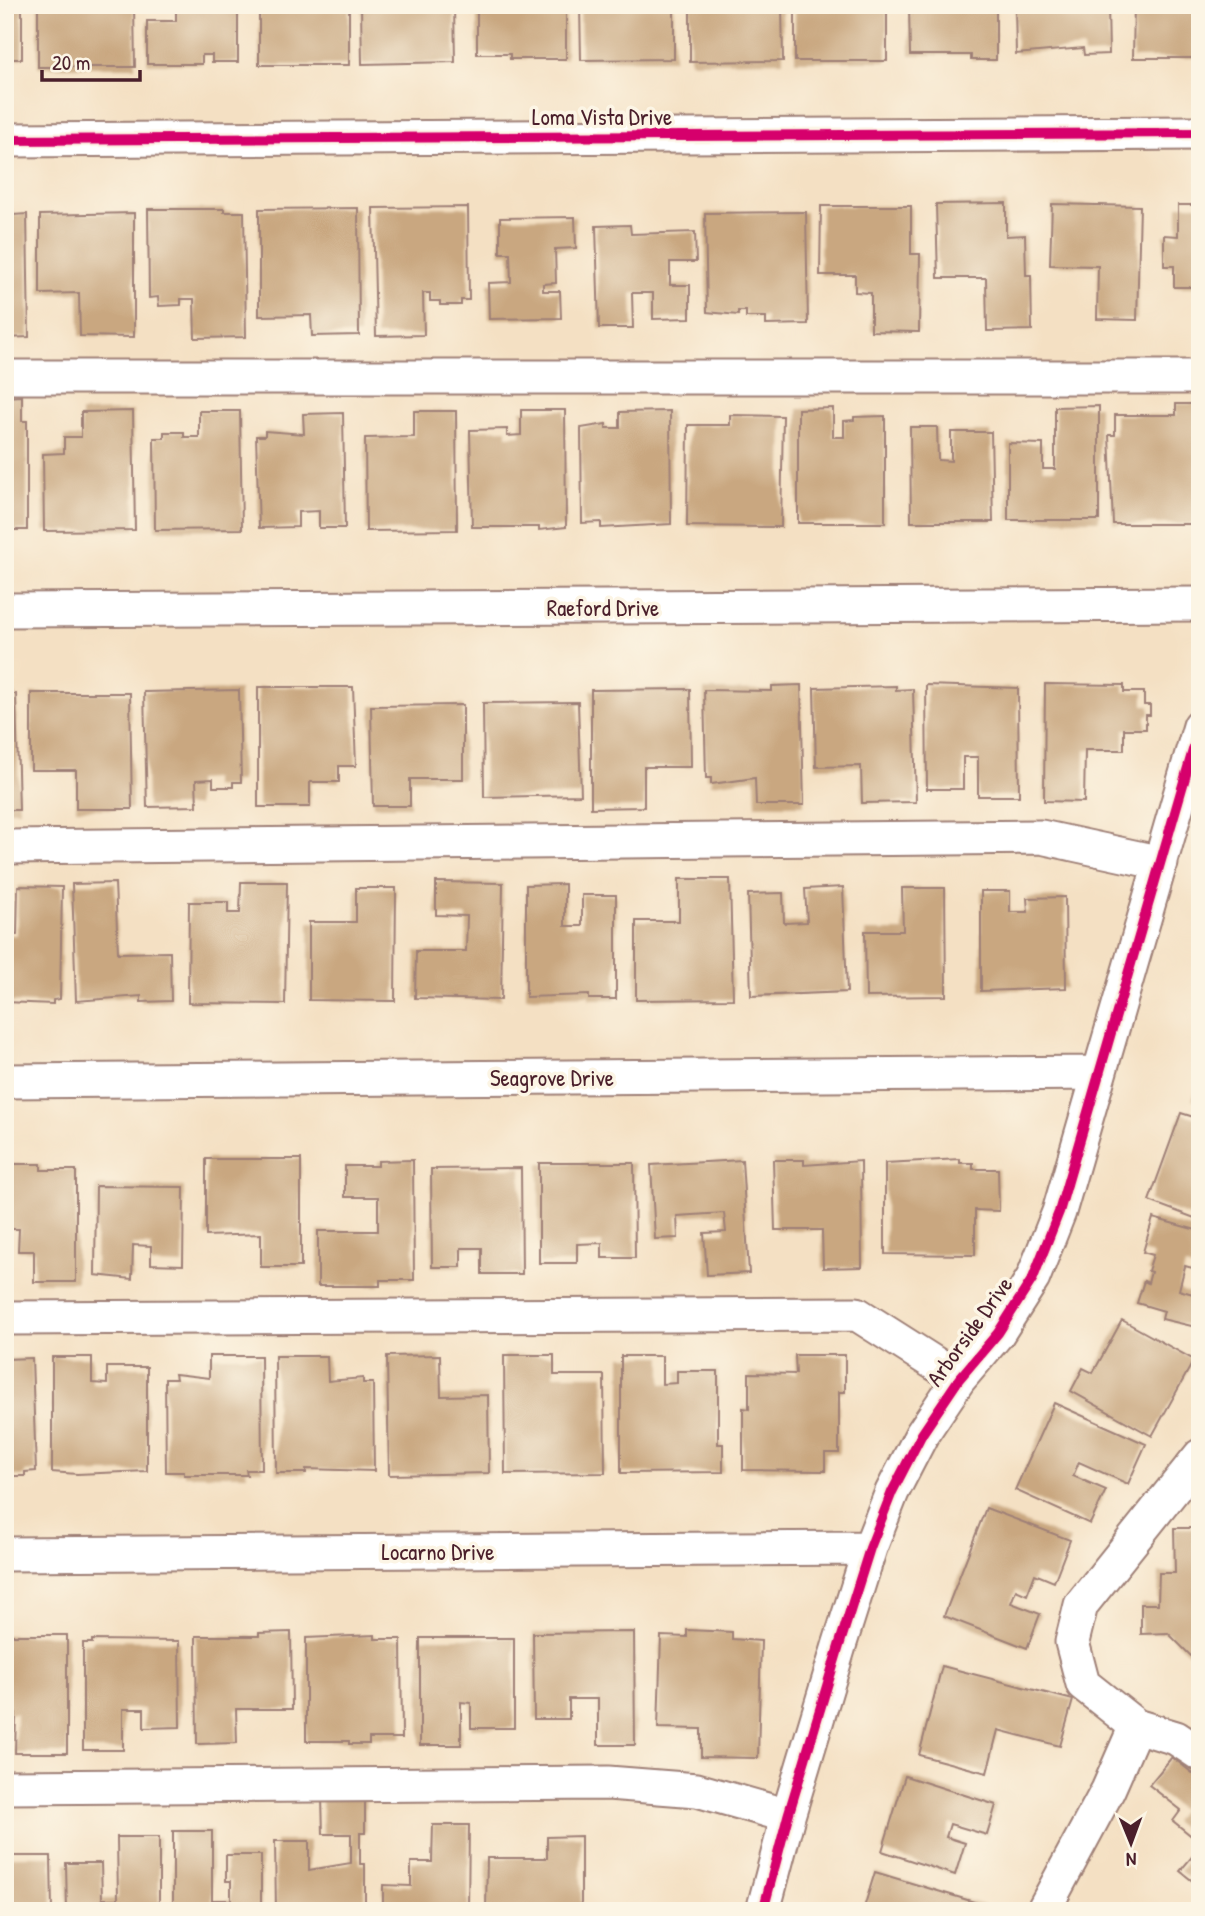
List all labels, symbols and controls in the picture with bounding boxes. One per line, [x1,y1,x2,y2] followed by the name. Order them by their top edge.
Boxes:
[42,38,140,82] scale bar
[52,48,90,77] text: 20 m
[532,101,672,132] street label: Loma Vista Drive
[547,592,659,623] street label: Raeford Drive
[490,1062,614,1093] street label: Seagrove Drive
[919,1270,1019,1392] street label: Arborside Drive
[382,1536,494,1567] street label: Locarno Drive
[1096,1808,1166,1878] north arrow
[1126,1847,1137,1873] text: N

